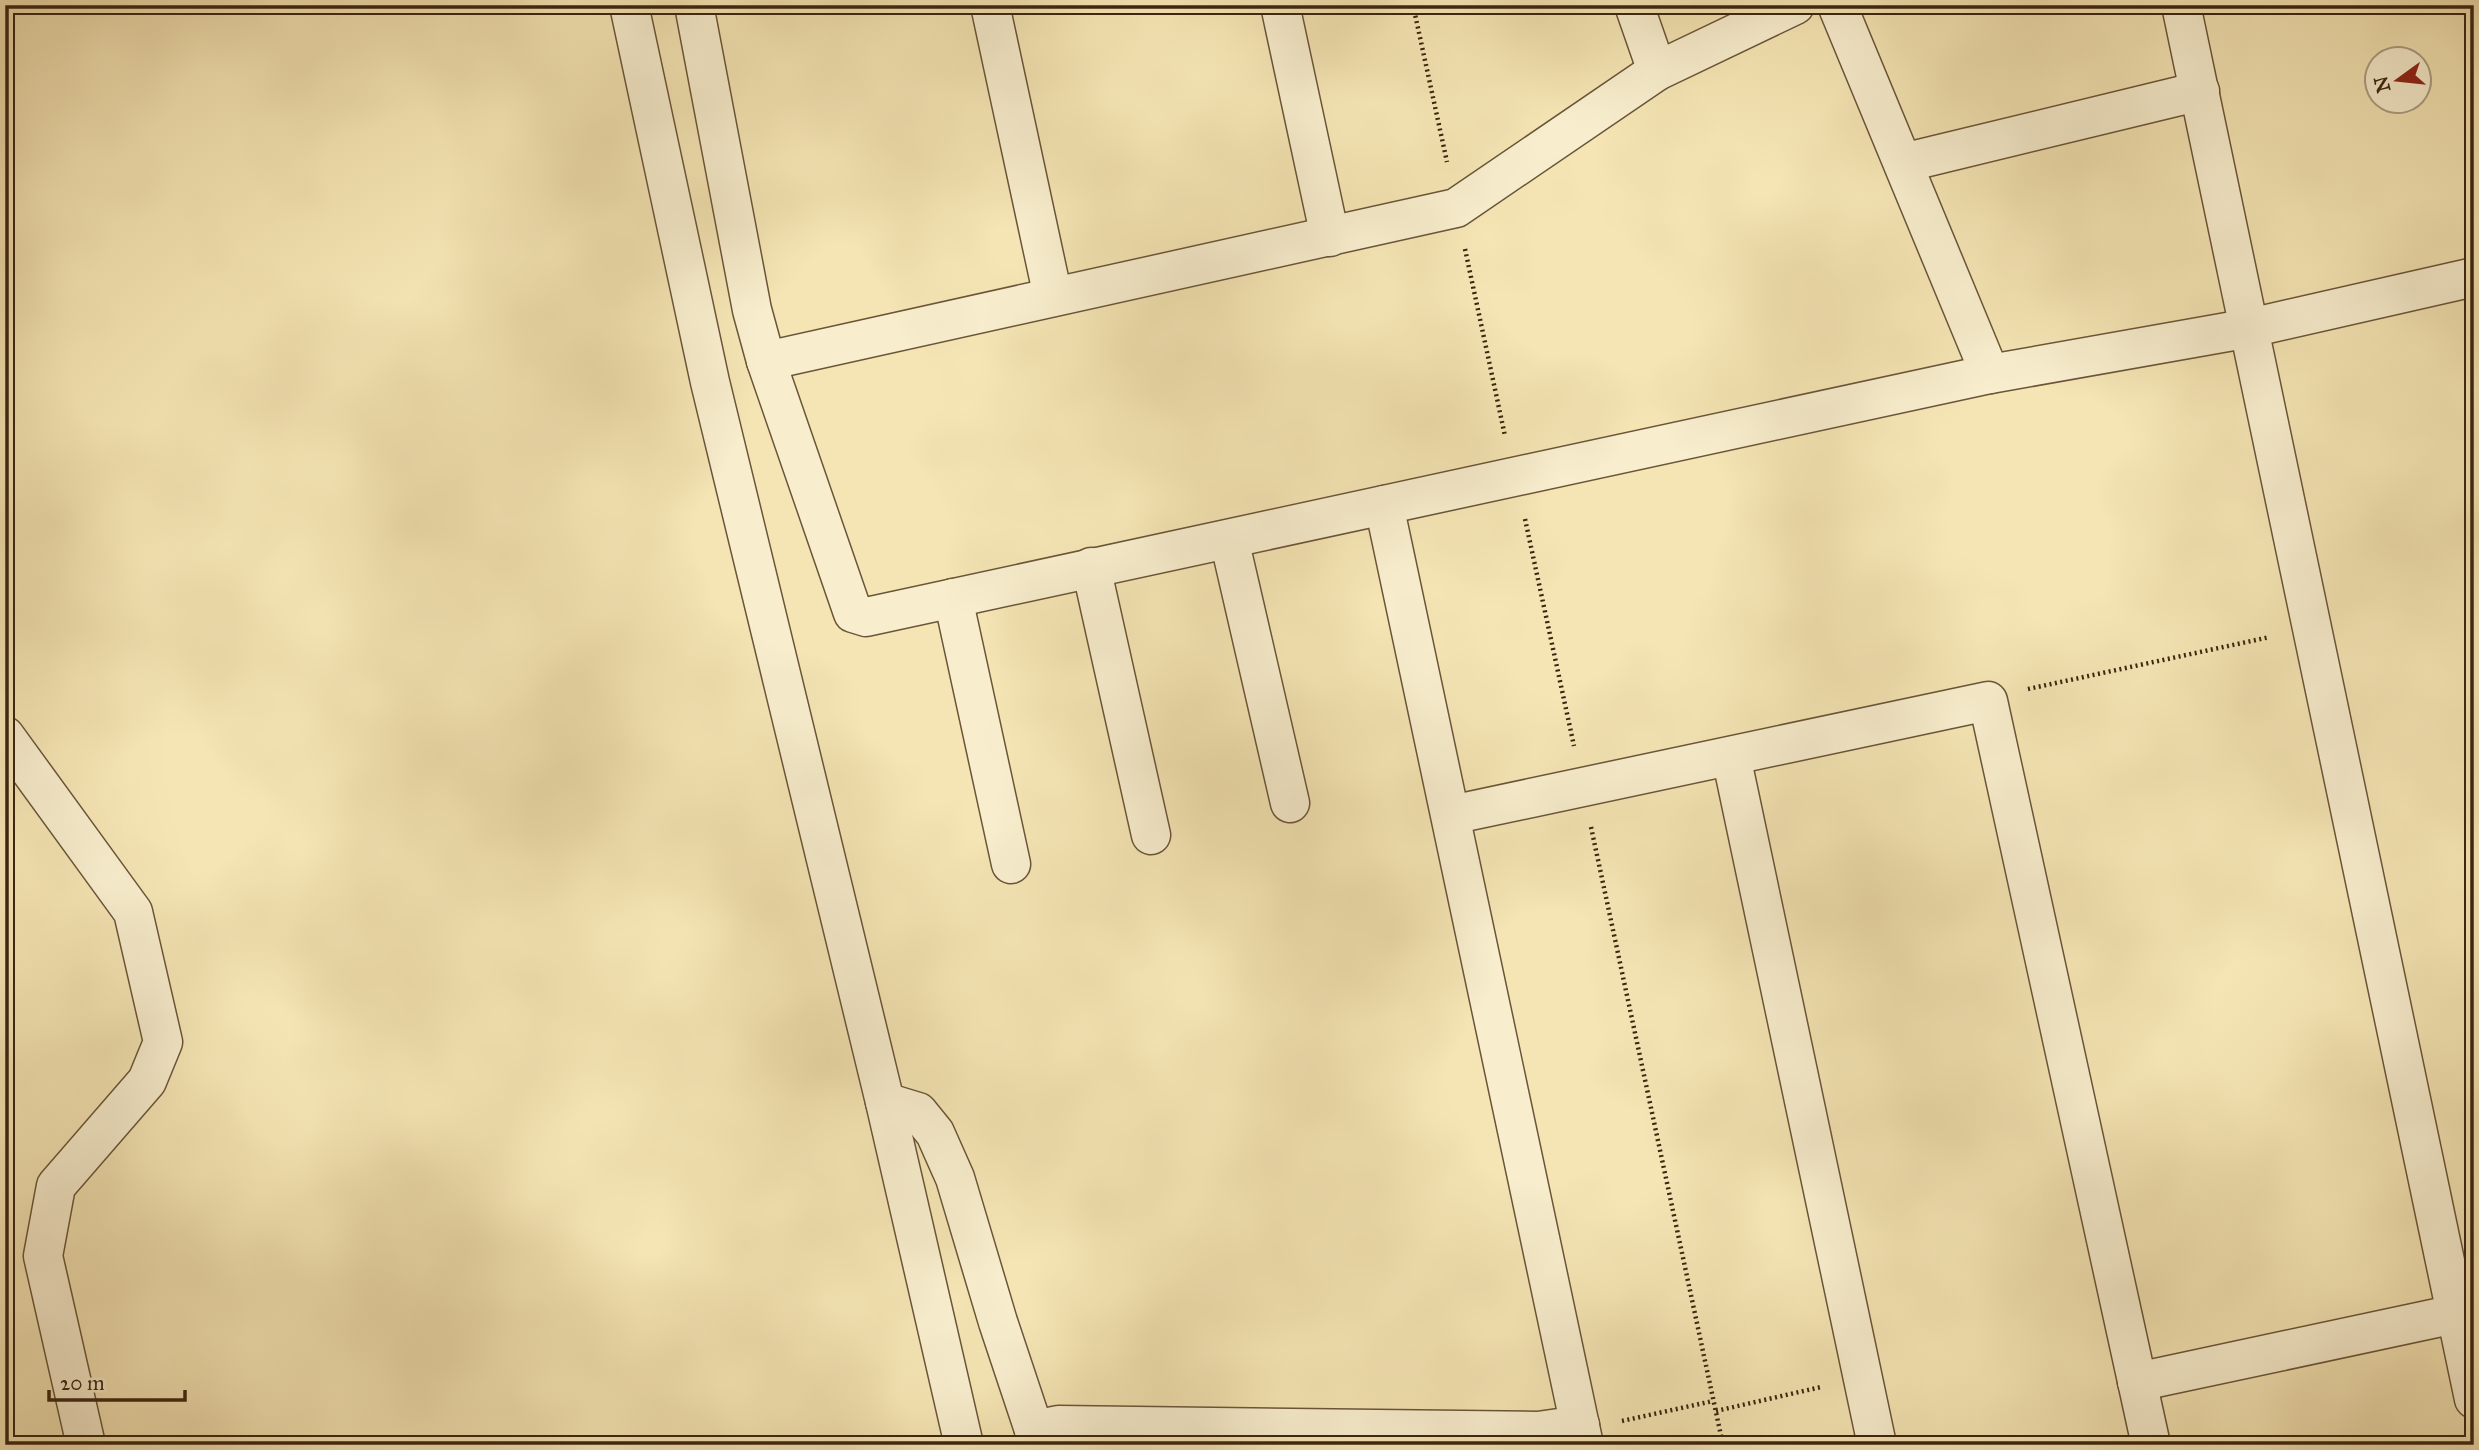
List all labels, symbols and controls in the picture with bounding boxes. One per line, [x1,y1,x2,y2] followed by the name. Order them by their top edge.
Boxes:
[2364,46,2434,116] north arrow
[2369,74,2395,95] text: N
[49,1359,186,1403] scale bar
[60,1370,105,1396] text: 20 m

